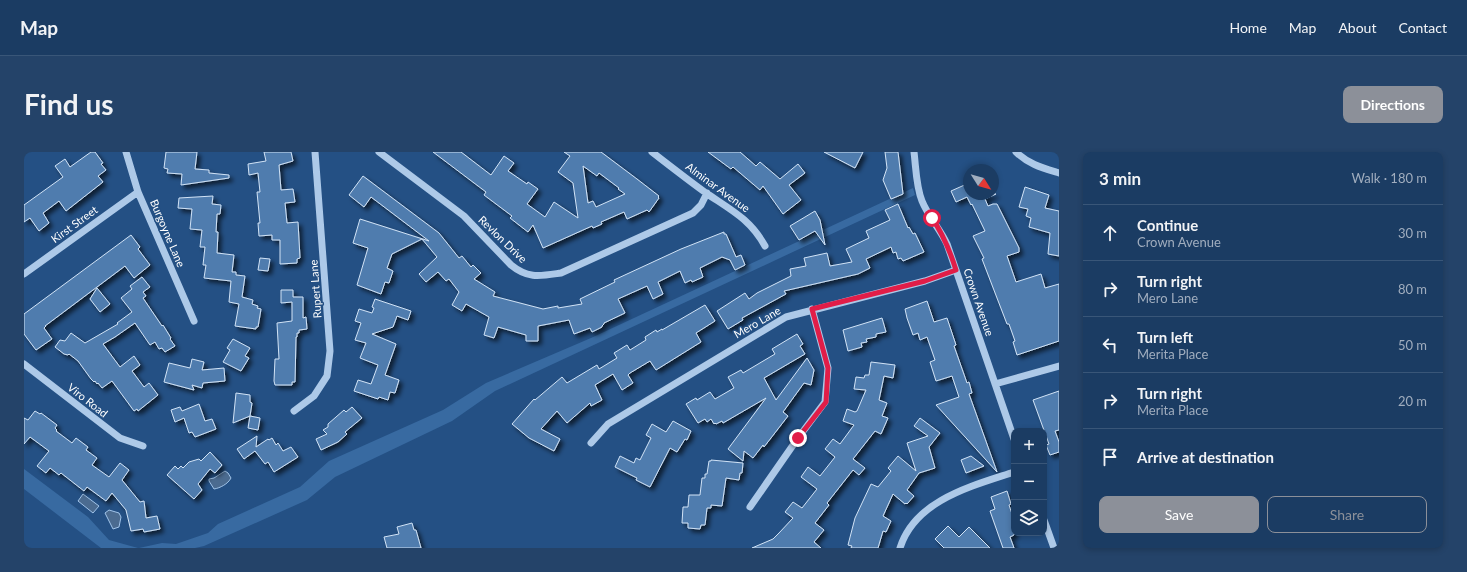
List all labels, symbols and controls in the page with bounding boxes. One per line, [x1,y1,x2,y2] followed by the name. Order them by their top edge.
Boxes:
[20,16,58,39] text: Map
[1229,19,1267,36] text: Home
[1289,19,1316,36] text: Map
[1338,19,1376,36] text: About
[1398,19,1447,36] text: Contact
[1343,86,1443,123] button: Directions
[24,87,114,121] text: Find us
[683,159,753,215] street label: Alminar Avenue
[963,164,999,200] north arrow
[1099,168,1141,189] text: 3 min
[1351,170,1427,186] text: Walk · 180 m
[148,197,188,269] street label: Burgoyne Lane
[48,203,100,245] street label: Kirst Street
[923,209,941,227] route start
[476,213,530,265] street label: Revlon Drive
[1137,216,1198,234] text: Continue
[1099,222,1121,244] icon: ahead
[1398,225,1427,241] text: 30 m
[1137,234,1221,250] text: Crown Avenue
[306,259,324,319] street label: Rupert Lane
[961,266,997,338] street label: Crown Avenue
[1137,272,1202,290] text: Turn right
[1099,278,1121,300] icon: right
[1398,281,1427,297] text: 80 m
[1137,290,1198,306] text: Mero Lane
[731,303,783,341] street label: Mero Lane
[1137,328,1193,346] text: Turn left
[1099,334,1121,356] icon: left
[1398,337,1427,353] text: 50 m
[1137,346,1208,362] text: Merita Place
[65,380,111,420] street label: Viro Road
[1137,384,1202,402] text: Turn right
[1099,390,1121,412] icon: right
[1398,393,1427,409] text: 20 m
[1137,402,1208,418] text: Merita Place
[1011,428,1047,536] map controls
[1011,428,1047,464] button: +
[789,429,807,447] route end
[1099,446,1121,468] icon: arrive
[1137,448,1274,466] text: Arrive at destination
[1011,464,1047,500] button: −
[1099,496,1259,533] button: Save
[1267,496,1427,533] button: Share
[1011,500,1047,536] button: layers

